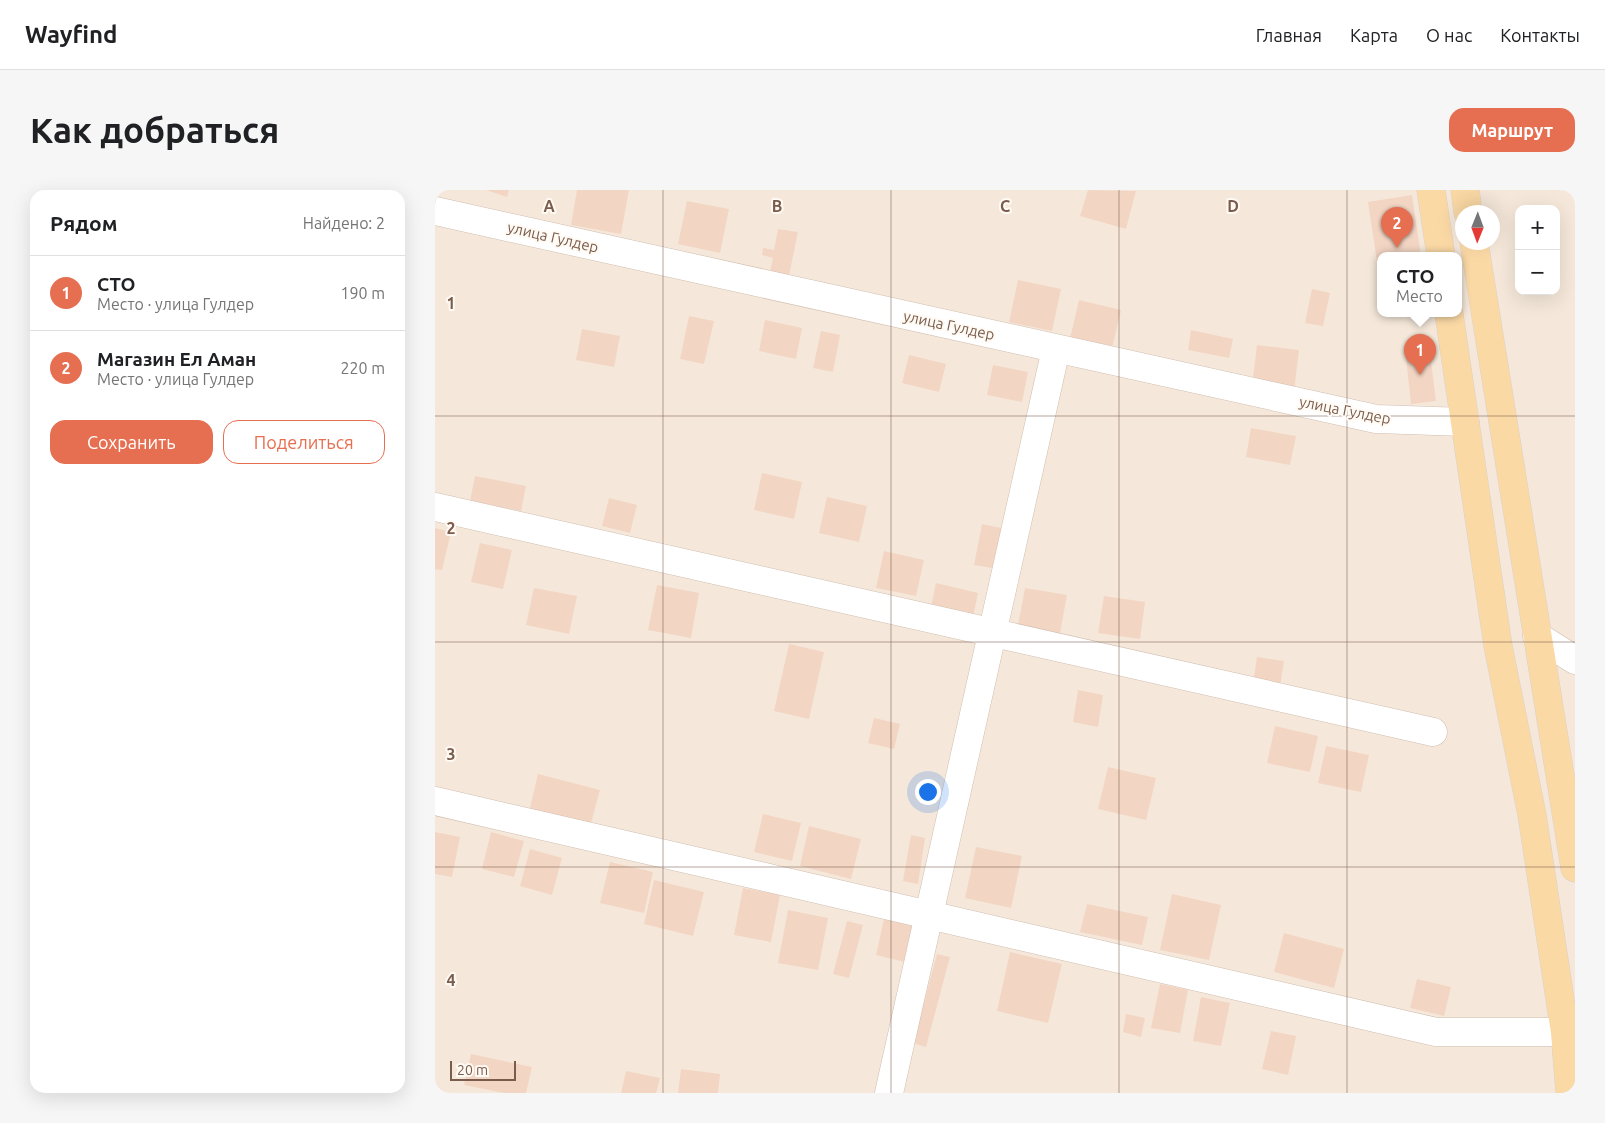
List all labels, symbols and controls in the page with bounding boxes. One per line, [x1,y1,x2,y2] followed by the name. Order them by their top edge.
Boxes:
[25,21,117,48] text: Wayfind
[1256,25,1322,45] text: Главная
[1350,25,1398,45] text: Карта
[1426,25,1472,45] text: О нас
[1500,25,1580,45] text: Контакты
[1449,108,1575,152] button: Маршрут
[30,110,279,150] text: Как добраться
[543,197,555,215] text: A
[772,197,782,215] text: B
[1000,197,1010,215] text: C
[1227,197,1239,215] text: D
[1455,205,1500,250] north arrow
[1515,205,1560,295] map controls
[1515,205,1560,250] button: +
[1381,207,1413,248] pin: 2
[50,211,118,235] text: Рядом
[303,214,385,232] text: Найдено: 2
[506,218,600,256] street label: улица Гулдер
[1515,250,1560,295] button: −
[1377,252,1462,317] popup
[1396,265,1435,287] text: СТО
[97,273,135,295] text: СТО
[61,284,71,302] text: 1
[340,284,385,302] text: 190 m
[1396,287,1443,305] text: Место
[446,294,456,312] text: 1
[97,295,254,313] text: Место · улица Гулдер
[902,307,996,343] street label: улица Гулдер
[1404,334,1436,375] pin: 1
[97,348,256,370] text: Магазин Ел Аман
[61,359,71,377] text: 2
[340,359,385,377] text: 220 m
[97,370,254,388] text: Место · улица Гулдер
[1298,393,1392,427] street label: улица Гулдер
[50,420,213,464] button: Сохранить
[223,420,385,464] button: Поделиться
[446,519,456,537] text: 2
[446,745,456,763] text: 3
[915,779,941,805] your location
[446,971,456,989] text: 4
[450,1058,516,1081] scale bar
[457,1062,488,1078] text: 20 m

